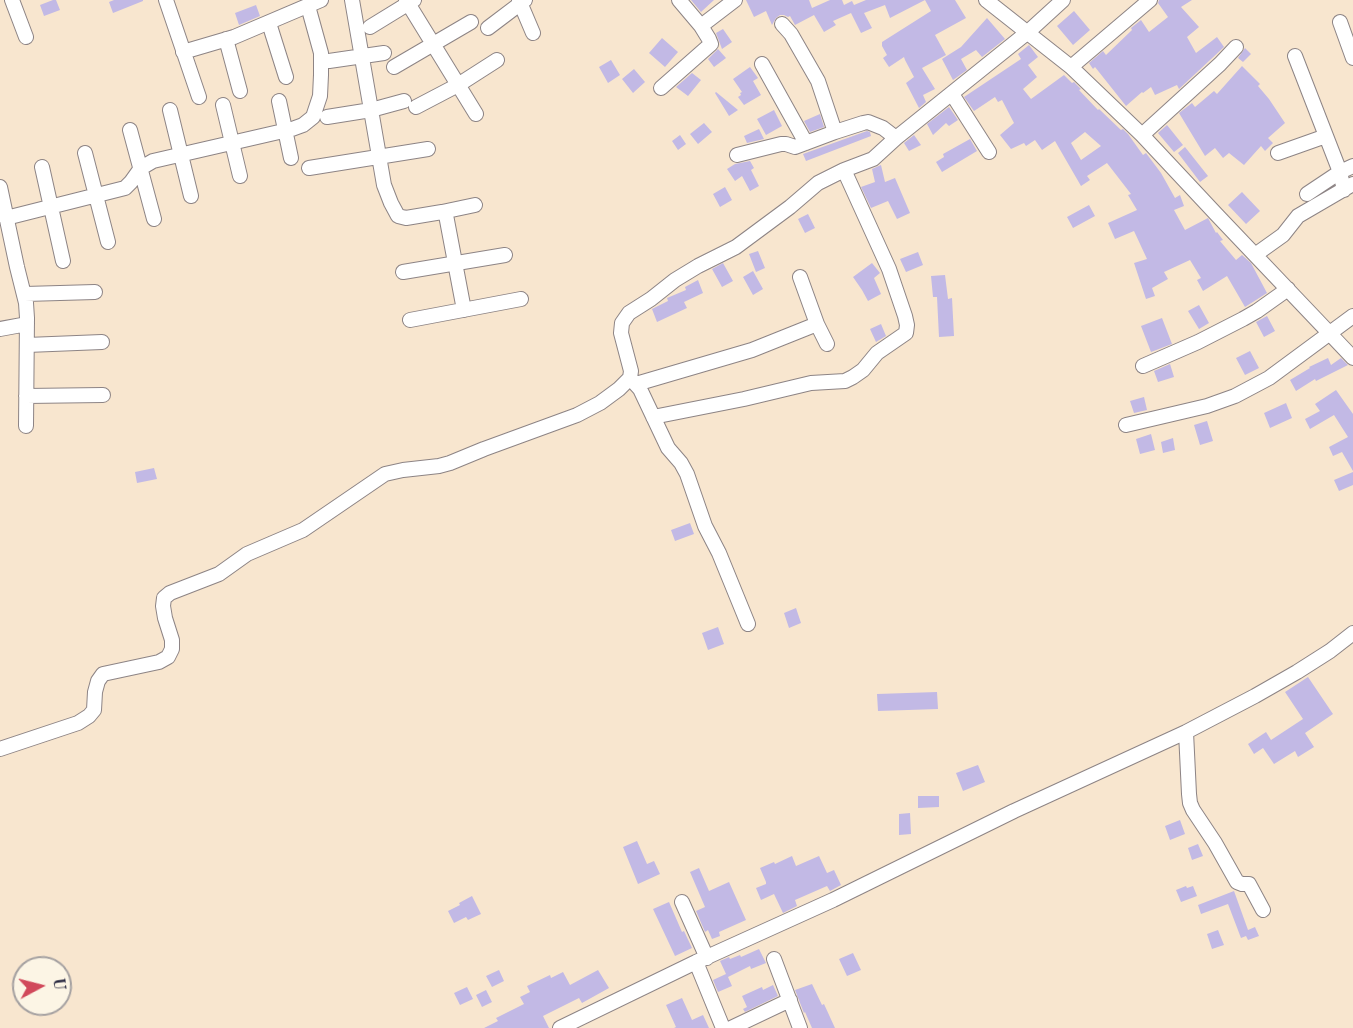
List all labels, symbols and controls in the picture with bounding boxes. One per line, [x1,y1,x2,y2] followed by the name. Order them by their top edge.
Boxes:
[12,956,72,1016] north arrow
[49,977,67,991] text: U

